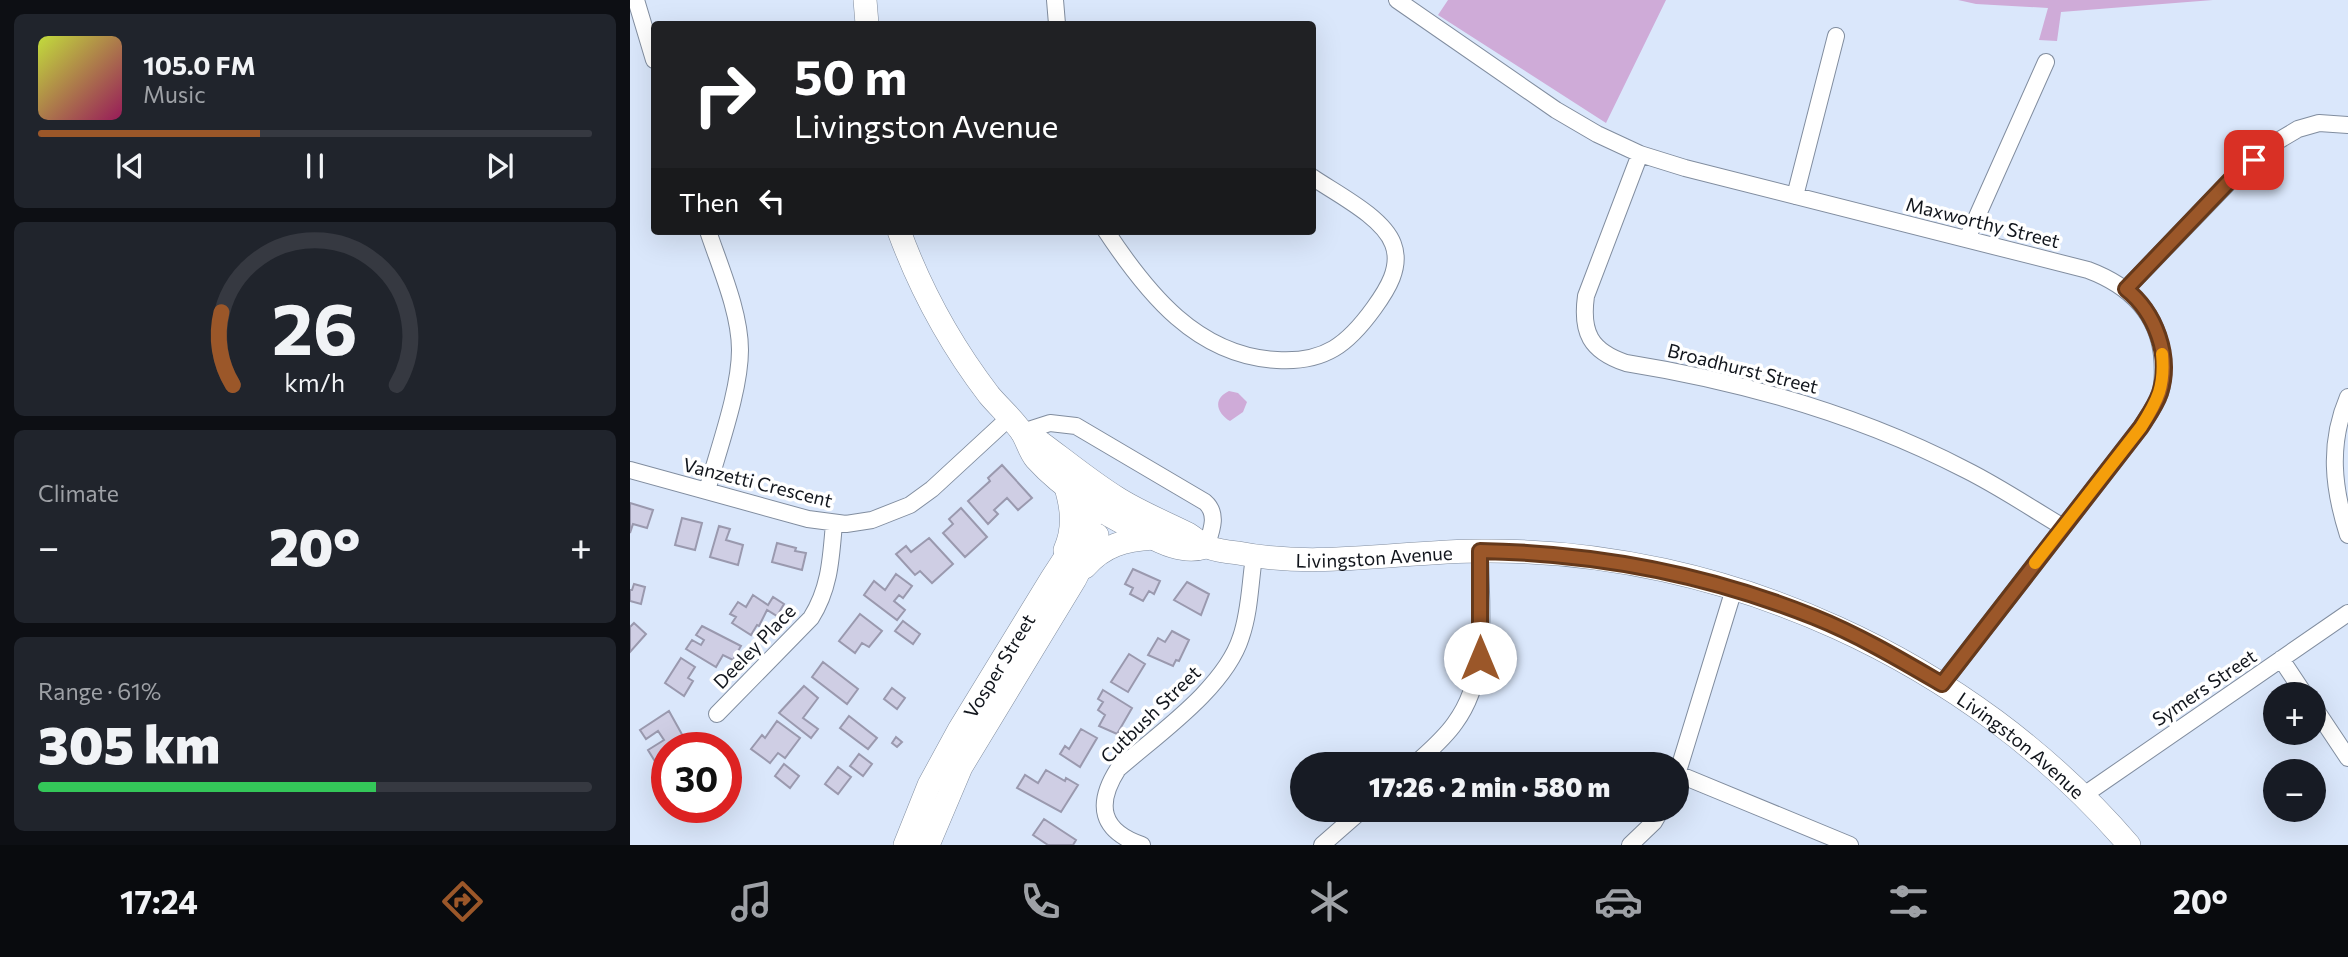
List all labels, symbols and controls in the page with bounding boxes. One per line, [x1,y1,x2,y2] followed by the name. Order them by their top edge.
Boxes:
[794,45,907,105] text: 50 m
[143,49,256,80] text: 105.0 FM
[679,49,770,140] icon: right
[143,80,206,108] text: Music
[794,105,1058,145] text: Livingston Avenue
[2224,130,2284,190] pin
[2235,141,2273,179] icon: arrive
[111,147,149,185] icon: previous
[296,147,334,185] icon: pause
[481,147,519,185] icon: next
[753,182,791,220] icon: left
[679,186,739,217] text: Then
[1904,192,2062,252] street label: Maxworthy Street
[272,281,358,370] text: 26
[1665,338,1821,398] street label: Broadhurst Street
[285,366,345,396] text: km/h
[681,452,835,512] street label: Vanzetti Crescent
[38,479,119,507] text: Climate
[269,513,360,577] text: 20°
[38,522,60,569] text: −
[570,522,592,569] text: +
[1296,540,1453,571] street label: Livingston Avenue
[708,599,800,693] street label: Deeley Place
[958,609,1039,722] street label: Vosper Street
[1443,621,1517,695] position arrow
[2148,644,2261,730] street label: Symers Street
[1095,660,1205,767] street label: Cutbush Street
[38,677,161,705] text: Range · 61%
[2263,682,2326,822] map controls
[2263,682,2326,745] button: +
[1953,686,2090,803] street label: Livingston Avenue
[38,711,220,775] text: 305 km
[651,732,742,823] speed limit sign: 30
[2263,759,2326,822] button: −
[1369,771,1610,802] text: 17:26 · 2 min · 580 m
[438,877,487,926] icon: directions
[727,877,776,926] icon: music
[1016,877,1065,926] icon: phone
[1305,877,1354,926] icon: climate
[1594,877,1643,926] icon: car
[1884,877,1933,926] icon: filters
[120,881,198,921] text: 17:24
[2173,881,2228,921] text: 20°

